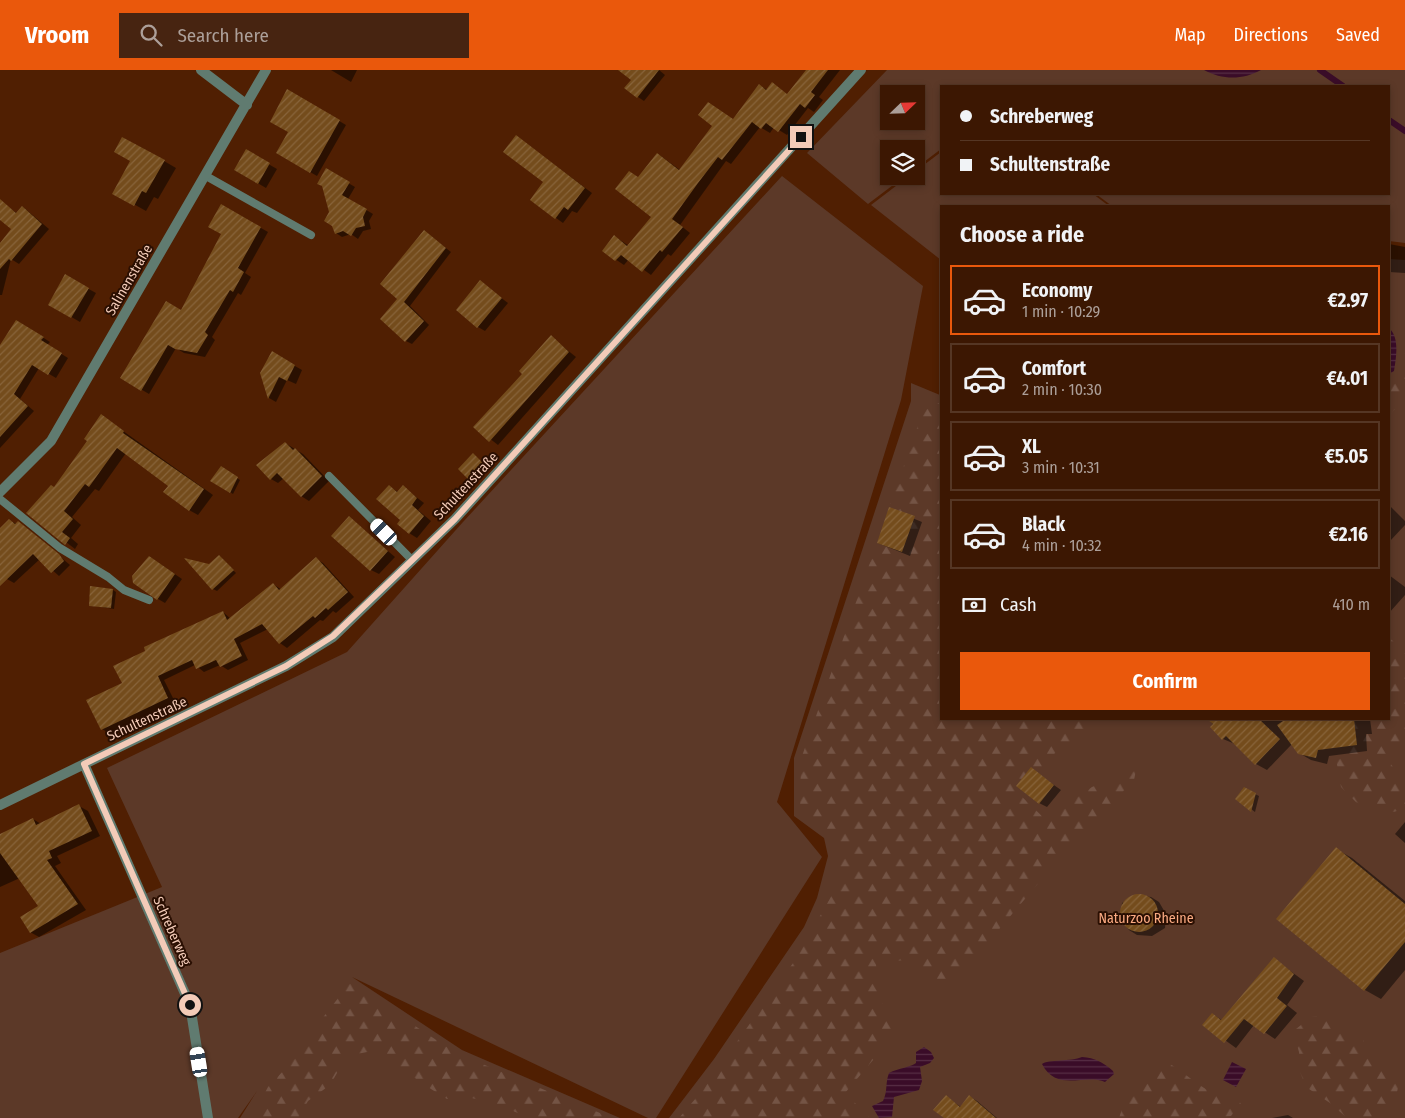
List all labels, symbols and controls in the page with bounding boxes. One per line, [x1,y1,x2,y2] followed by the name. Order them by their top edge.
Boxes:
[119,13,469,58] search box
[25,21,89,49] text: Vroom
[137,21,165,49] icon: search
[177,24,269,47] text: Search here
[1174,24,1206,46] text: Map
[1234,24,1308,46] text: Directions
[1336,24,1380,46] text: Saved
[880,85,925,130] north arrow
[880,85,925,185] map controls
[990,105,1093,128] text: Schreberweg
[790,126,812,148] route end
[880,140,925,185] button: layers
[990,153,1110,176] text: Schultenstraße
[960,221,1084,248] text: Choose a ride
[102,242,156,318] street label: Salinenstraße
[962,278,1007,323] icon: car
[1022,279,1092,302] text: Economy
[1328,289,1368,312] text: €2.97
[1022,302,1100,321] text: 1 min · 10:29
[962,356,1007,401] icon: car
[1022,357,1086,380] text: Comfort
[1327,367,1368,390] text: €4.01
[1022,380,1102,399] text: 2 min · 10:30
[962,434,1007,479] icon: car
[1022,435,1041,458] text: XL
[1325,445,1368,468] text: €5.05
[430,449,502,523] street label: Schultenstraße
[1022,458,1100,477] text: 3 min · 10:31
[962,512,1007,557] icon: car
[1022,513,1065,536] text: Black
[368,516,399,548] car
[1329,523,1368,546] text: €2.16
[1022,536,1101,555] text: 4 min · 10:32
[960,591,988,619] icon: cash
[1000,593,1037,616] text: Cash
[1332,595,1370,614] text: 410 m
[960,652,1370,710] button: Confirm
[104,693,190,745] street label: Schultenstraße
[149,894,195,968] street label: Schreberweg
[1098,910,1194,927] park label: Naturzoo Rheine
[179,994,201,1016] route start
[189,1046,208,1078] car

